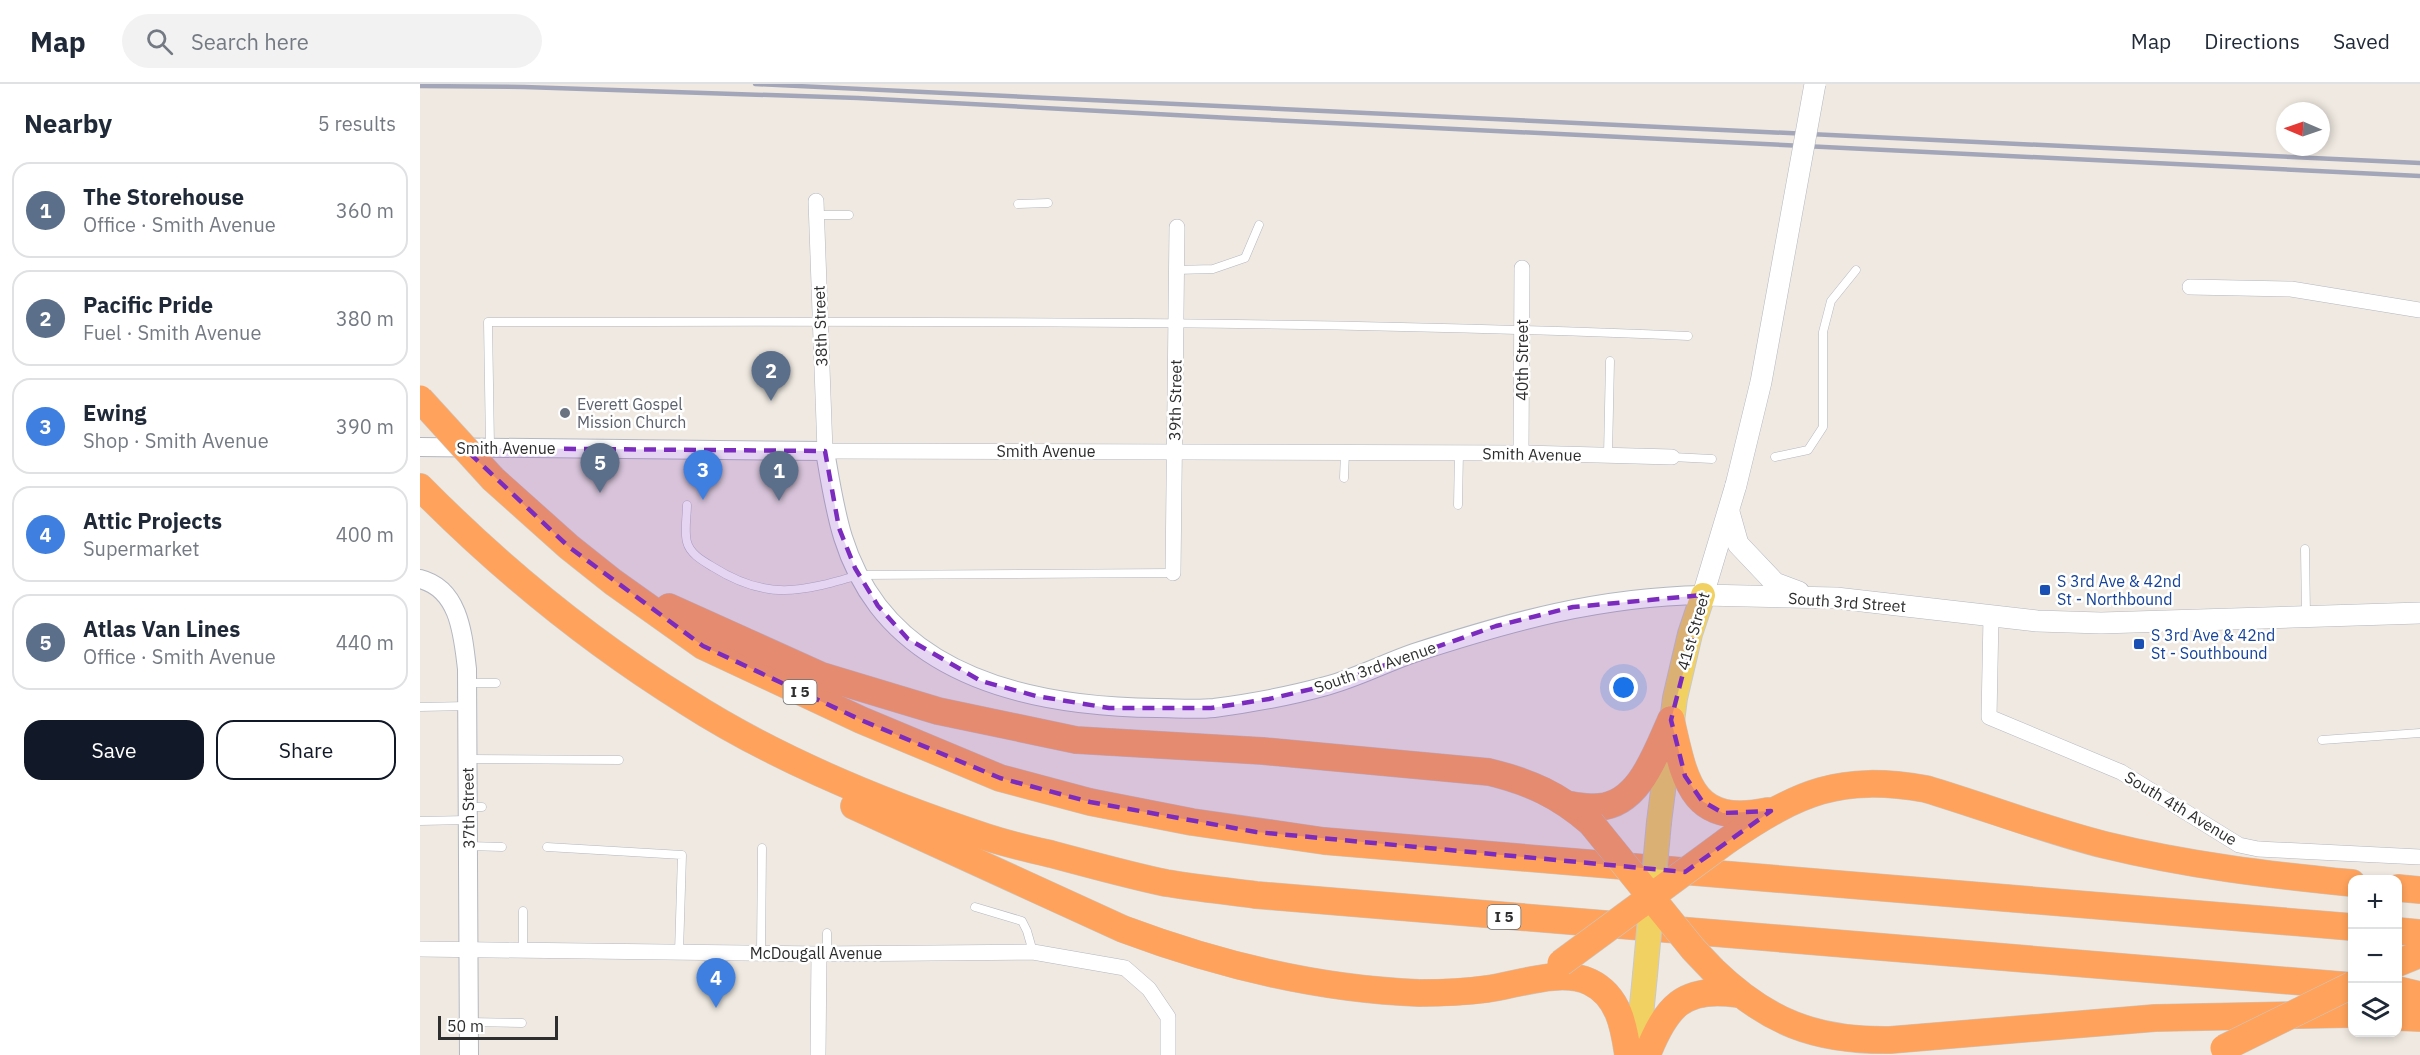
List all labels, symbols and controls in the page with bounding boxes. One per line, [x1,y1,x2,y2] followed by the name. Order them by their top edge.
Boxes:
[122,14,542,68] search box
[30,23,86,60] text: Map
[143,25,176,58] icon: search
[191,27,309,56] text: Search here
[2131,27,2171,55] text: Map
[2204,27,2300,55] text: Directions
[2333,27,2390,55] text: Saved
[2276,102,2330,156] north arrow
[24,106,112,140] text: Nearby
[318,110,396,137] text: 5 results
[83,182,244,211] text: The Storehouse
[40,197,52,224] text: 1
[336,197,394,224] text: 360 m
[83,211,276,238] text: Office · Smith Avenue
[809,285,831,367] street label: 38th Street
[83,290,213,319] text: Pacific Pride
[40,305,52,332] text: 2
[336,305,394,332] text: 380 m
[83,319,261,346] text: Fuel · Smith Avenue
[1512,319,1532,401] street label: 40th Street
[752,352,790,401] pin: 2
[1164,359,1186,441] street label: 39th Street
[577,394,686,432] place label: Everett Gospel Mission Church
[83,398,146,427] text: Ewing
[558,406,572,420] marker: Everett Gospel Mission Church
[40,413,52,440] text: 3
[336,413,394,440] text: 390 m
[83,427,269,454] text: Shop · Smith Avenue
[456,438,556,458] street label: Smith Avenue
[996,441,1096,461] street label: Smith Avenue
[1482,443,1582,465] street label: Smith Avenue
[580,444,620,493] pin: 5
[684,450,722,500] pin: 3
[760,452,798,501] pin: 1
[83,506,222,535] text: Attic Projects
[40,521,52,548] text: 4
[336,521,394,548] text: 400 m
[83,535,200,562] text: Supermarket
[2057,571,2181,609] place label: S 3rd Ave & 42nd St - Northbound
[2038,583,2052,597] marker: S 3rd Ave & 42nd St - Northbound
[1787,588,1907,616] street label: South 3rd Street
[1672,590,1714,672] street label: 41st Street
[83,614,240,643] text: Atlas Van Lines
[2151,625,2275,663] place label: S 3rd Ave & 42nd St - Southbound
[40,629,52,656] text: 5
[336,629,394,656] text: 440 m
[1311,637,1439,697] street label: South 3rd Avenue
[2132,637,2146,651] marker: S 3rd Ave & 42nd St - Southbound
[83,643,276,670] text: Office · Smith Avenue
[1609,673,1638,702] your location
[784,680,817,704] road number: I 5
[24,720,204,780] button: Save
[216,720,396,780] button: Share
[457,767,479,849] street label: 37th Street
[2121,767,2241,849] street label: South 4th Avenue
[2348,875,2402,1037] map controls
[2348,875,2402,929] button: +
[1488,905,1520,929] road number: I 5
[2348,929,2402,983] button: −
[750,943,883,963] street label: McDougall Avenue
[696,958,736,1008] pin: 4
[2348,983,2402,1037] button: layers
[438,1013,558,1040] scale bar
[447,1016,484,1036] text: 50 m

